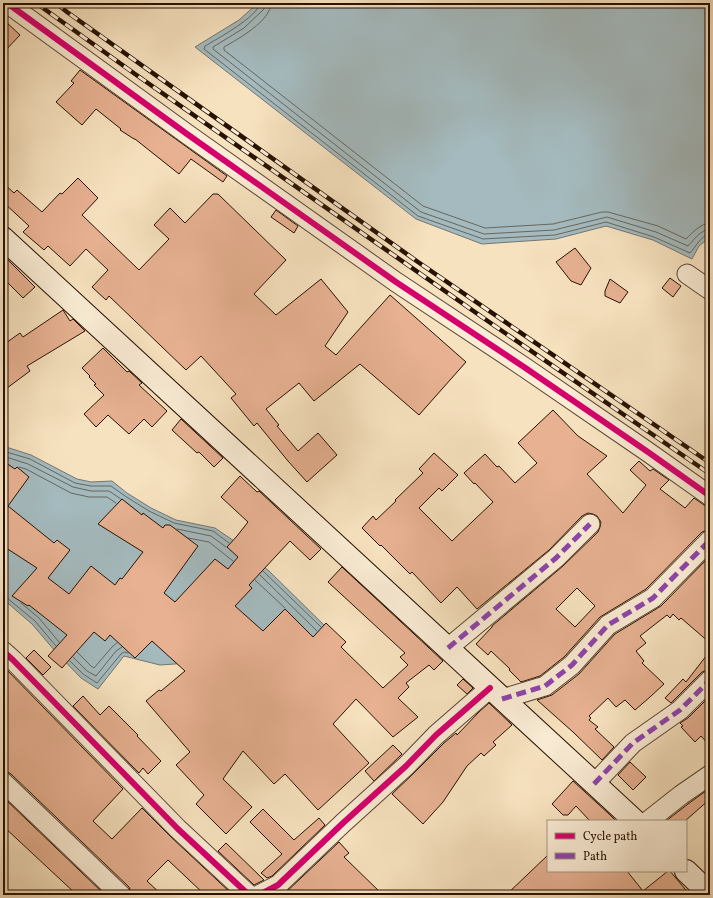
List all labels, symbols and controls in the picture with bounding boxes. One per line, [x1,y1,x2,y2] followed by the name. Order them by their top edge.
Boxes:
[547,820,687,872] legend
[583,829,638,845] text: Cycle path
[583,849,607,865] text: Path

